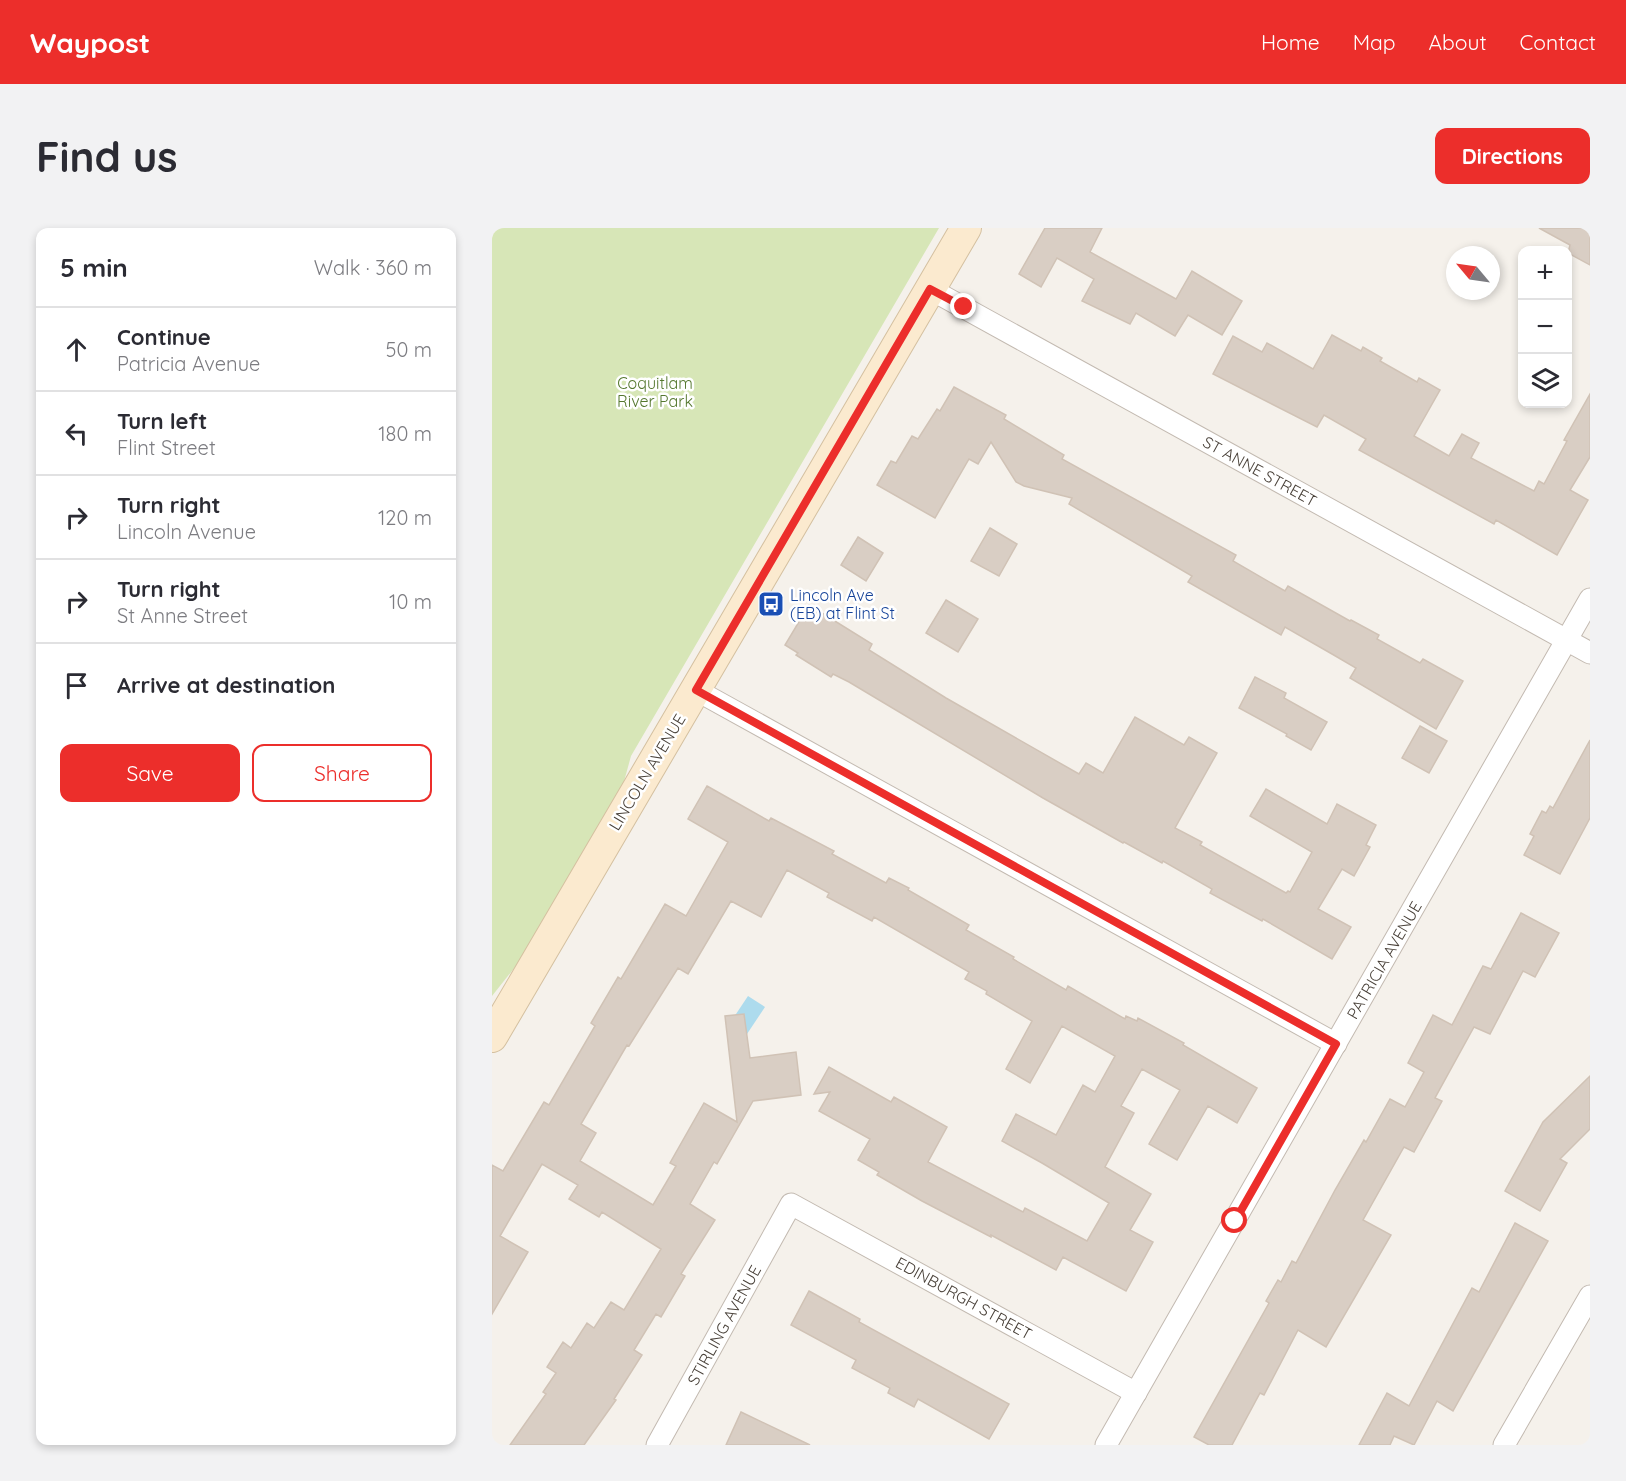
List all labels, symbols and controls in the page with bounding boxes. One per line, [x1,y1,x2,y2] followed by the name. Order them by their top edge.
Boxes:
[30,25,150,60] text: Waypost
[1261,29,1320,55] text: Home
[1353,29,1396,55] text: Map
[1429,29,1487,55] text: About
[1520,29,1596,55] text: Contact
[1435,128,1590,184] button: Directions
[36,130,178,183] text: Find us
[1446,246,1500,300] north arrow
[1518,246,1572,408] map controls
[1518,246,1572,300] button: +
[60,251,128,284] text: 5 min
[314,255,432,280] text: Walk · 360 m
[950,293,976,319] route end
[1518,300,1572,354] button: −
[117,323,211,351] text: Continue
[60,333,93,366] icon: ahead
[386,337,432,362] text: 50 m
[117,351,260,376] text: Patricia Avenue
[1518,354,1572,408] button: layers
[617,373,693,411] park label: Coquitlam River Park
[117,407,207,435] text: Turn left
[60,417,93,450] icon: left
[378,421,432,446] text: 180 m
[1199,431,1321,511] street label: ST ANNE STREET
[117,435,216,460] text: Flint Street
[117,491,221,519] text: Turn right
[60,501,93,534] icon: right
[378,505,432,530] text: 120 m
[117,519,256,544] text: Lincoln Avenue
[117,575,221,603] text: Turn right
[60,585,93,618] icon: right
[790,585,895,623] place label: Lincoln Ave (EB) at Flint St
[389,589,432,614] text: 10 m
[756,589,786,619] bus stop icon: Lincoln Ave (EB) at Flint St
[117,603,248,628] text: St Anne Street
[60,669,93,702] icon: arrive
[117,671,335,699] text: Arrive at destination
[604,710,690,834] street label: LINCOLN AVENUE
[60,744,240,802] button: Save
[252,744,432,802] button: Share
[1342,898,1426,1022] street label: PATRICIA AVENUE
[1221,1207,1247,1233] route start
[892,1252,1036,1344] street label: EDINBURGH STREET
[683,1262,765,1388] street label: STIRLING AVENUE

